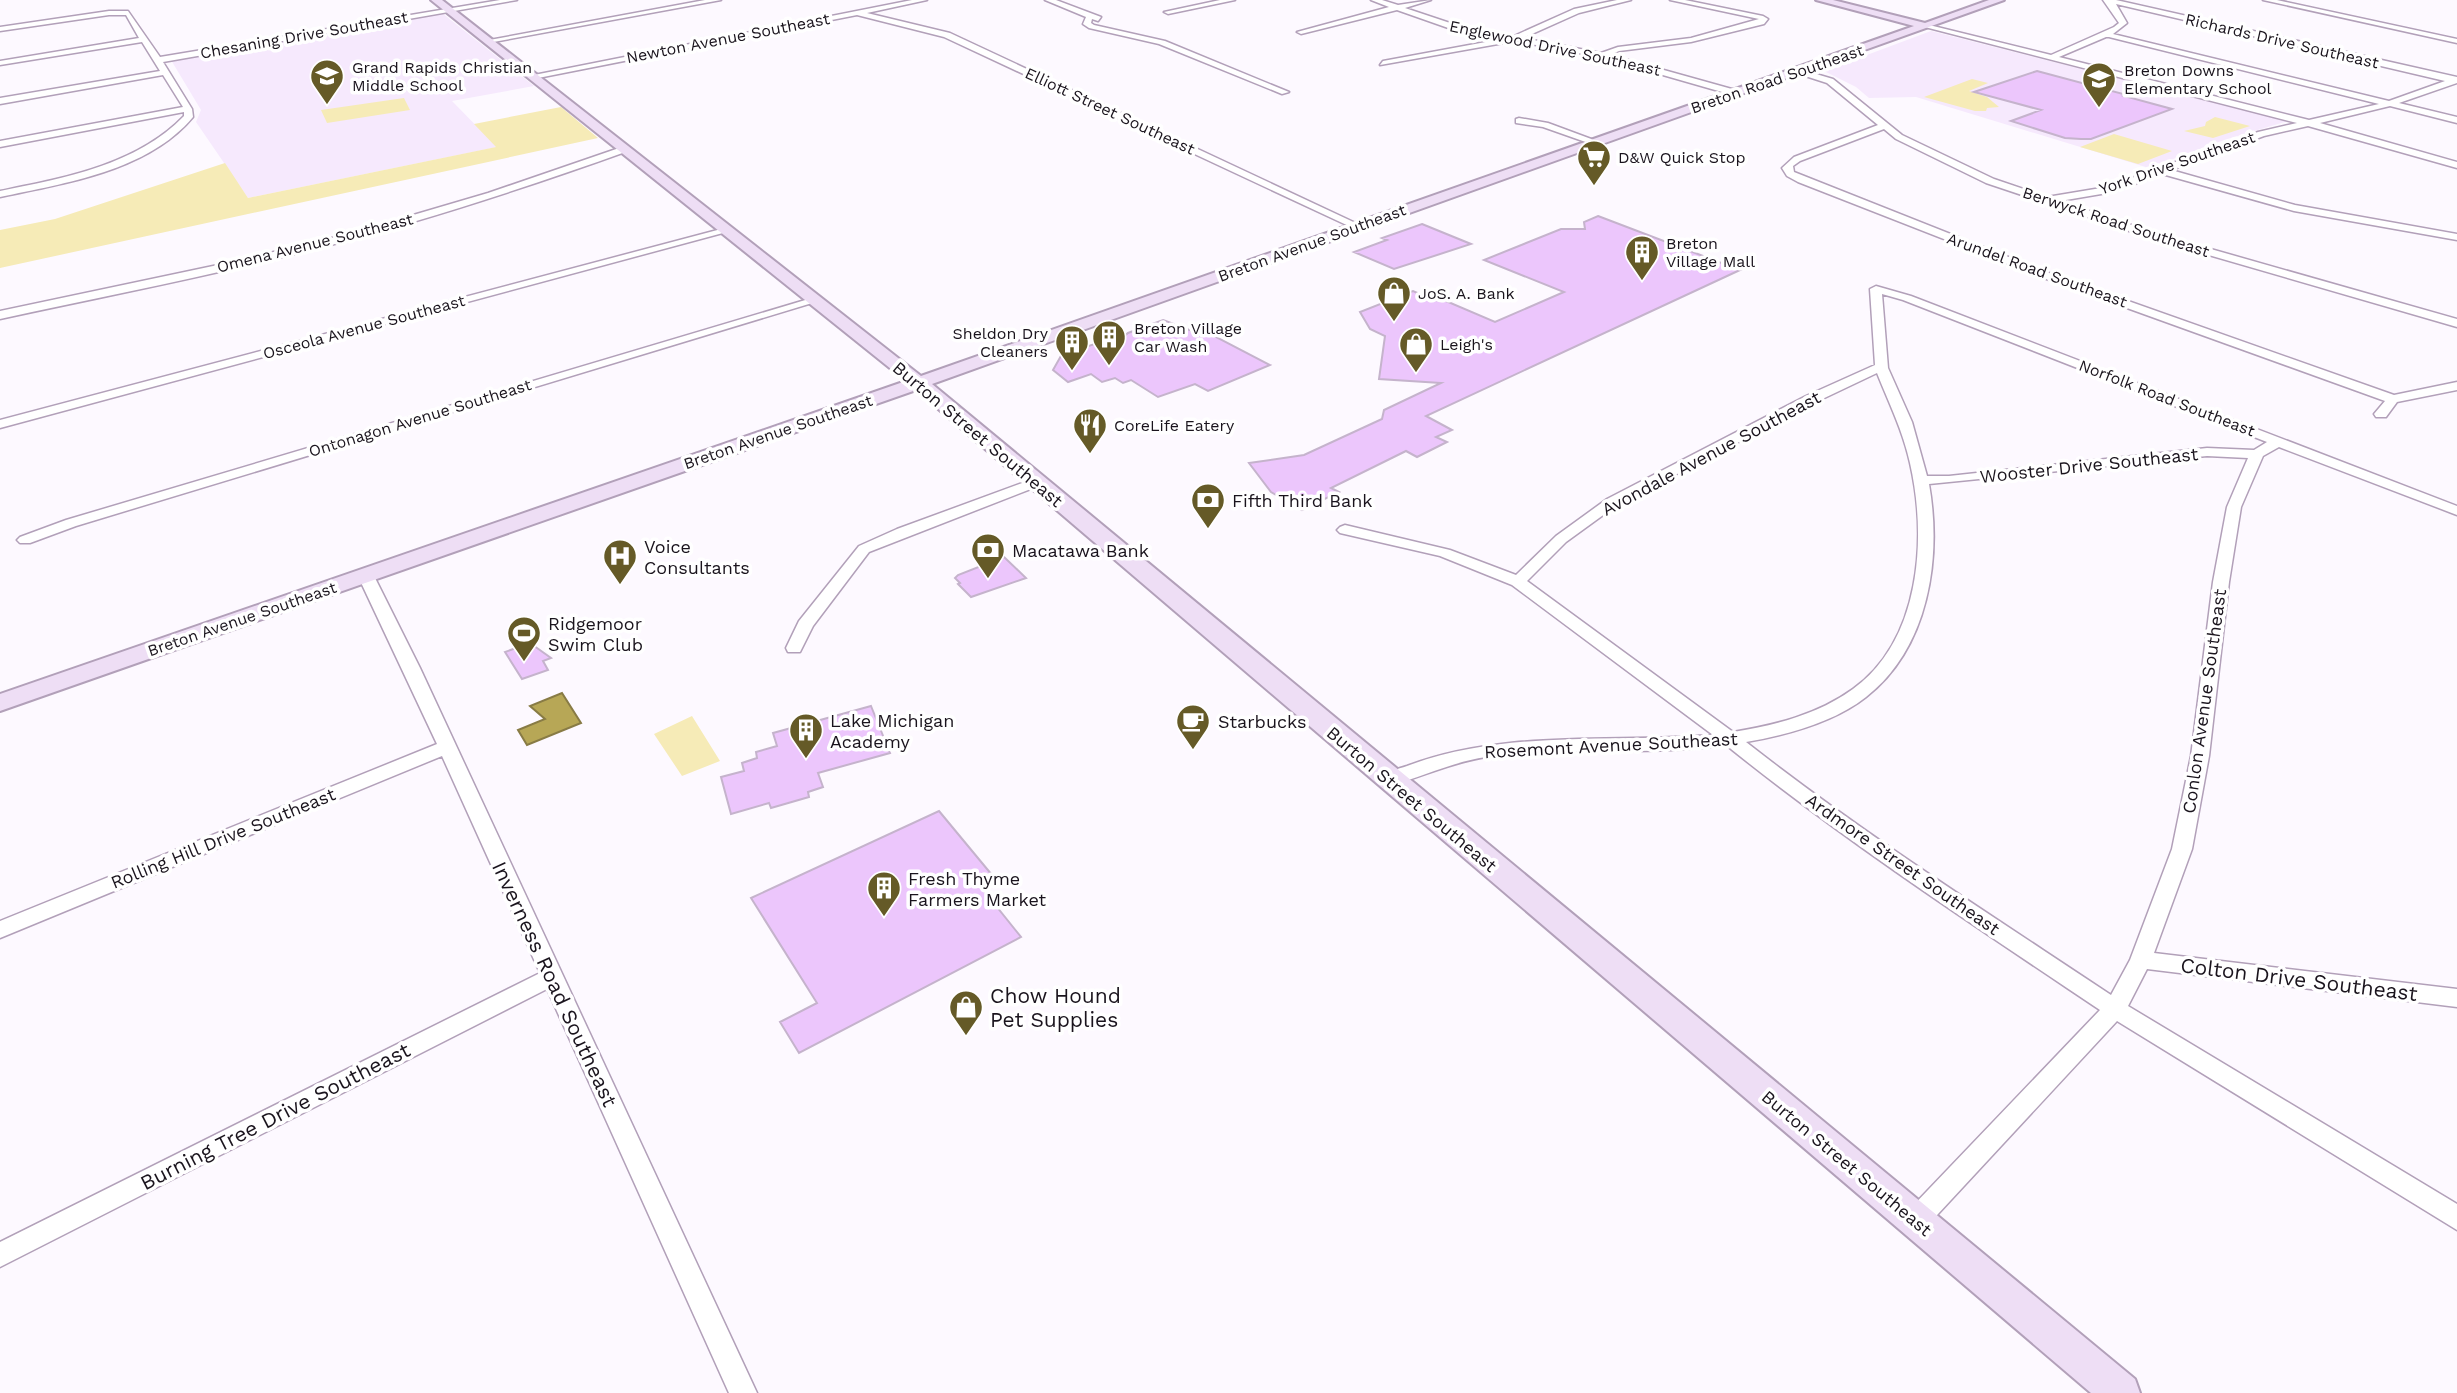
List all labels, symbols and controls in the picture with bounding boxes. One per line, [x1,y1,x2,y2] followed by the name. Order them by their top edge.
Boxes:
[199,7,410,63] street label: Chesaning Drive Southeast
[625,9,832,67] street label: Newton Avenue Southeast
[2183,9,2381,73] street label: Richards Drive Southeast
[1448,16,1663,80] street label: Englewood Drive Southeast
[1688,40,1866,118] street label: Breton Road Southeast
[308,57,346,106] school or university icon: Grand Rapids Christian Middle School
[352,58,532,95] place label: Grand Rapids Christian Middle School
[2080,60,2118,109] school or university icon: Breton Downs Elementary School
[2124,61,2272,98] place label: Breton Downs Elementary School
[1022,63,1198,159] street label: Elliott Street Southeast
[2097,127,2258,199] street label: York Drive Southeast
[1575,138,1613,187] supermarket icon: D&W Quick Stop
[1618,148,1745,167] place label: D&W Quick Stop
[2020,183,2212,261] street label: Berwyck Road Southeast
[1215,200,1409,286] street label: Breton Avenue Southeast
[215,209,415,277] street label: Omena Avenue Southeast
[1944,229,2130,312] street label: Arundel Road Southeast
[1623,233,1661,282] building icon: Breton Village Mall
[1666,234,1755,271] place label: Breton Village Mall
[1375,274,1413,323] shop icon: JoS. A. Bank
[1418,284,1515,303] place label: JoS. A. Bank
[261,291,467,363] street label: Osceola Avenue Southeast
[1090,318,1128,367] building icon: Breton Village Car Wash
[1134,319,1242,356] place label: Breton Village Car Wash
[1053,323,1091,372] building icon: Sheldon Dry Cleaners
[952,324,1049,361] place label: Sheldon Dry Cleaners
[1397,325,1435,374] shop icon: Leigh's
[1440,335,1493,354] place label: Leigh's
[2076,356,2258,440] street label: Norfolk Road Southeast
[889,357,1068,512] street label: Burton Street Southeast
[306,375,534,461] street label: Ontonagon Avenue Southeast
[1598,386,1824,520] street label: Avondale Avenue Southeast
[681,391,875,473] street label: Breton Avenue Southeast
[1071,406,1109,455] restaurant icon: CoreLife Eatery
[1114,416,1235,435] place label: CoreLife Eatery
[1979,443,2200,487] street label: Wooster Drive Southeast
[1189,481,1227,530] bank icon: Fifth Third Bank
[1232,490,1373,511] place label: Fifth Third Bank
[969,531,1007,580] bank icon: Macatawa Bank
[644,536,750,578] place label: Voice Consultants
[601,537,639,586] hospital icon: Voice Consultants
[1012,540,1149,561] place label: Macatawa Bank
[145,578,339,660] street label: Breton Avenue Southeast
[2178,587,2230,815] street label: Conlon Avenue Southeast
[548,613,643,655] place label: Ridgemoor Swim Club
[505,614,543,663] sports icon: Ridgemoor Swim Club
[1174,702,1212,751] cafe icon: Starbucks
[830,710,954,752] place label: Lake Michigan Academy
[787,711,825,760] building icon: Lake Michigan Academy
[1218,711,1307,732] place label: Starbucks
[1323,722,1502,877] street label: Burton Street Southeast
[1484,728,1739,762] street label: Rosemont Avenue Southeast
[108,783,339,893] street label: Rolling Hill Drive Southeast
[1802,789,2004,939] street label: Ardmore Street Southeast
[487,857,623,1111] street label: Inverness Road Southeast
[908,868,1047,910] place label: Fresh Thyme Farmers Market
[865,869,903,918] building icon: Fresh Thyme Farmers Market
[2179,952,2419,1006] street label: Colton Drive Southeast
[990,983,1121,1032] place label: Chow Hound Pet Supplies
[947,988,985,1037] shop icon: Chow Hound Pet Supplies
[136,1037,414,1195] street label: Burning Tree Drive Southeast
[1758,1086,1937,1241] street label: Burton Street Southeast

